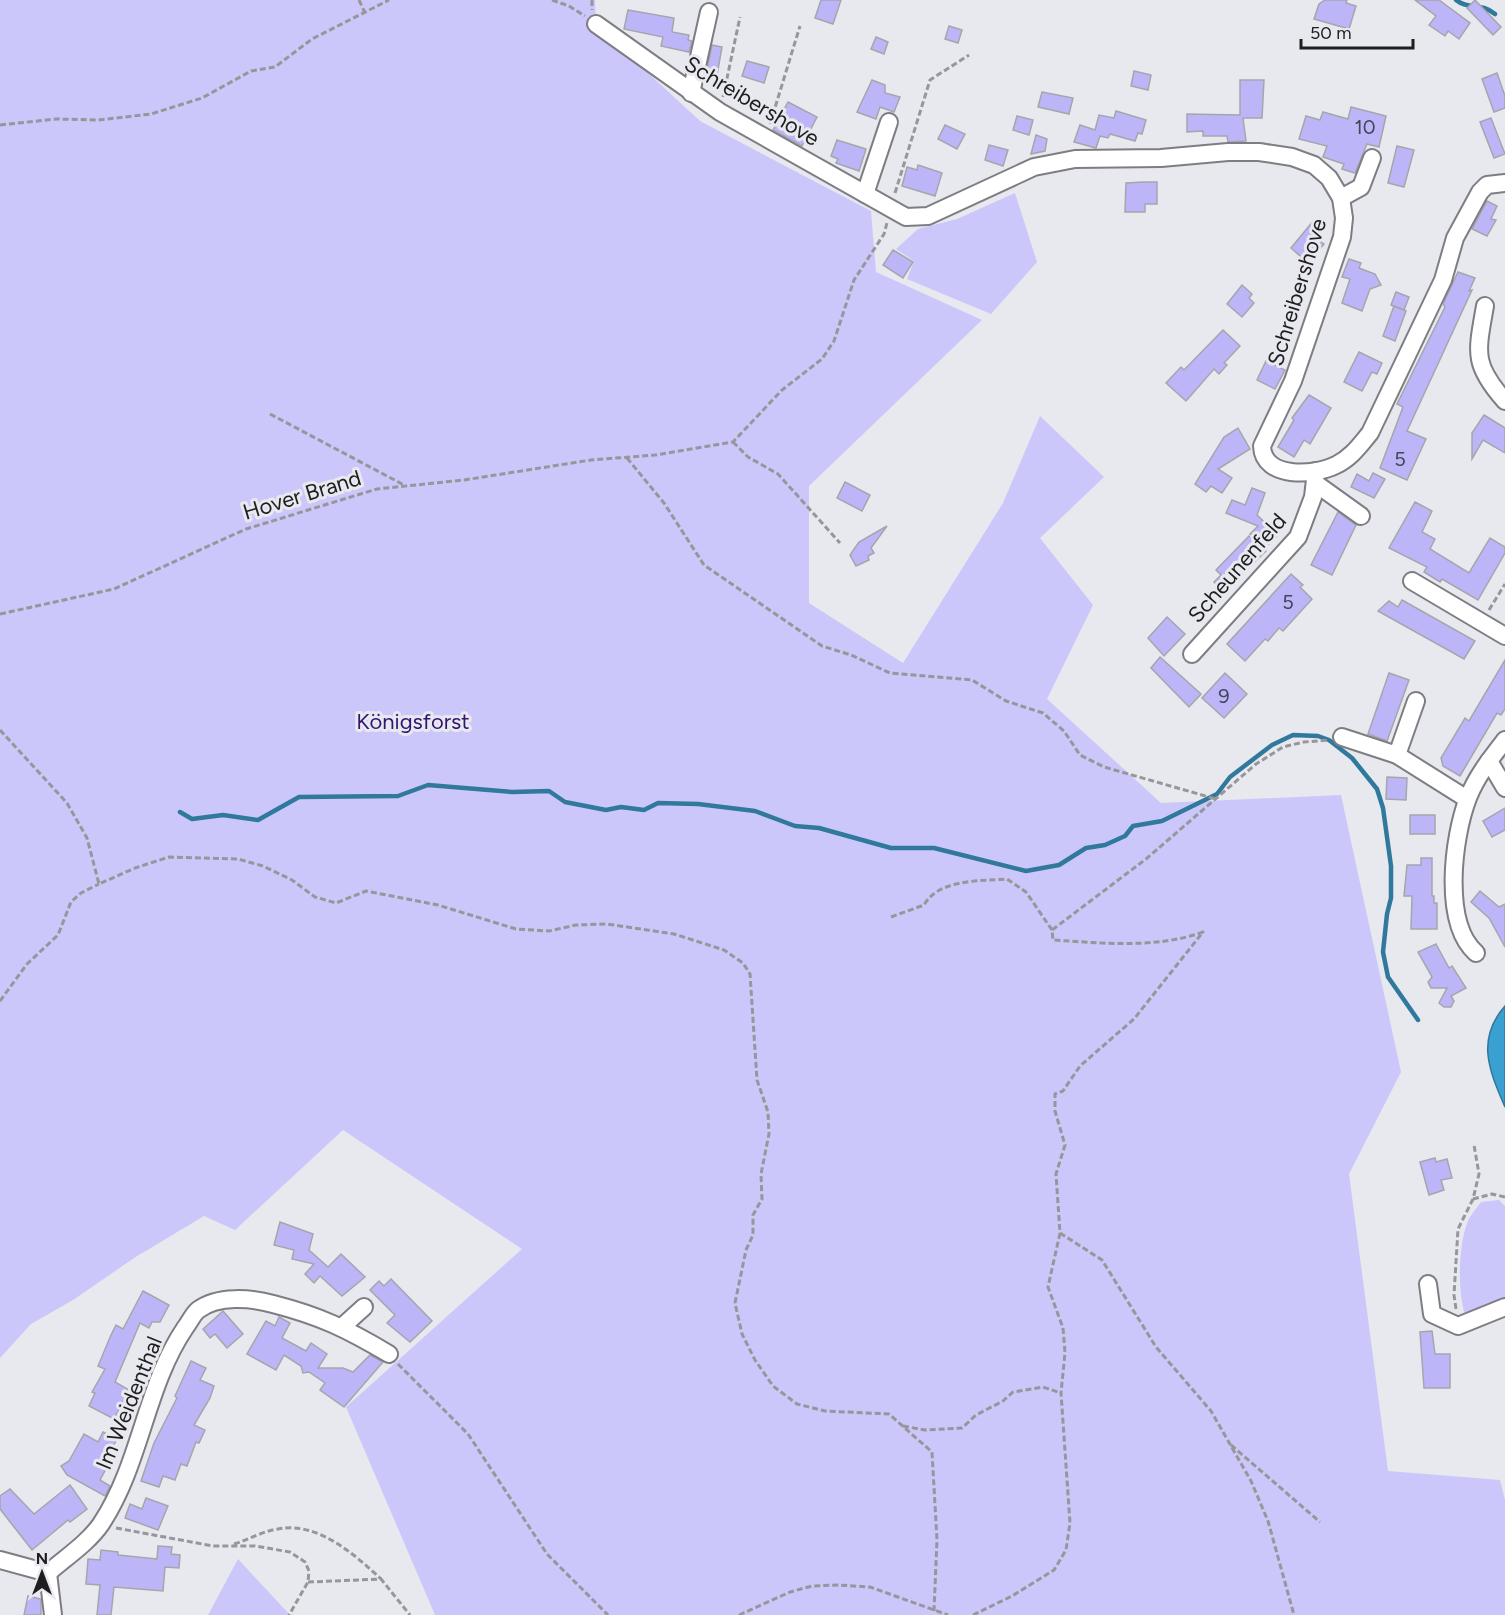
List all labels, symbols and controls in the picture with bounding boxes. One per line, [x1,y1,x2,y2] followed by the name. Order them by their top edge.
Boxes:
[1301,12,1414,50] scale bar
[1310,22,1352,44] text: 50 m
[680,50,824,152] street label: Schreibershove
[1354,115,1376,139] house number: 10
[1262,215,1332,369] street label: Schreibershove
[1394,447,1406,471] house number: 5
[240,464,364,526] street label: Hover Brand
[1182,508,1292,628] street label: Scheunenfeld
[1282,590,1294,614] house number: 5
[1218,684,1230,708] house number: 9
[356,708,470,735] park label: Königsforst
[90,1332,168,1474] street label: Im Weidenthal
[12,1543,72,1603] north arrow
[36,1549,48,1568] text: N

